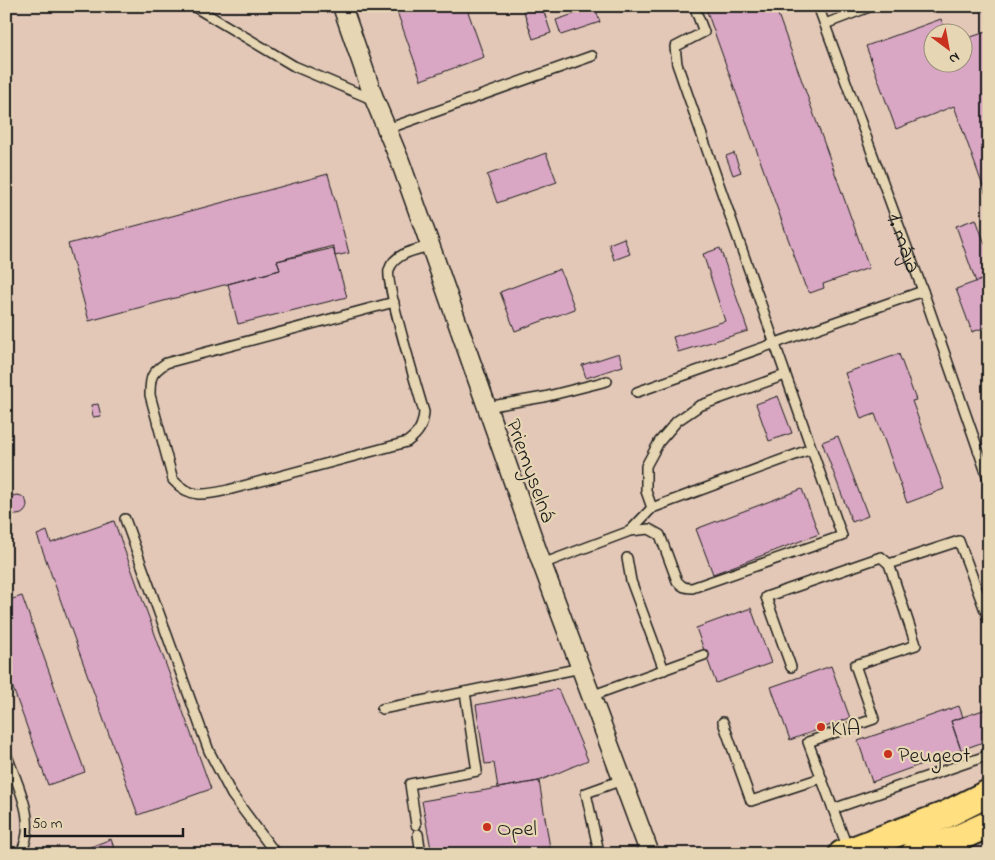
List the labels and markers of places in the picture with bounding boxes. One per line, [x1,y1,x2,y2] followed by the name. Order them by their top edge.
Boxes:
[831,714,860,746] place label: KIA
[815,721,827,733] marker: KIA
[898,741,971,774] place label: Peugeot
[882,748,894,760] marker: Peugeot
[497,814,537,846] place label: Opel
[481,821,493,833] marker: Opel

